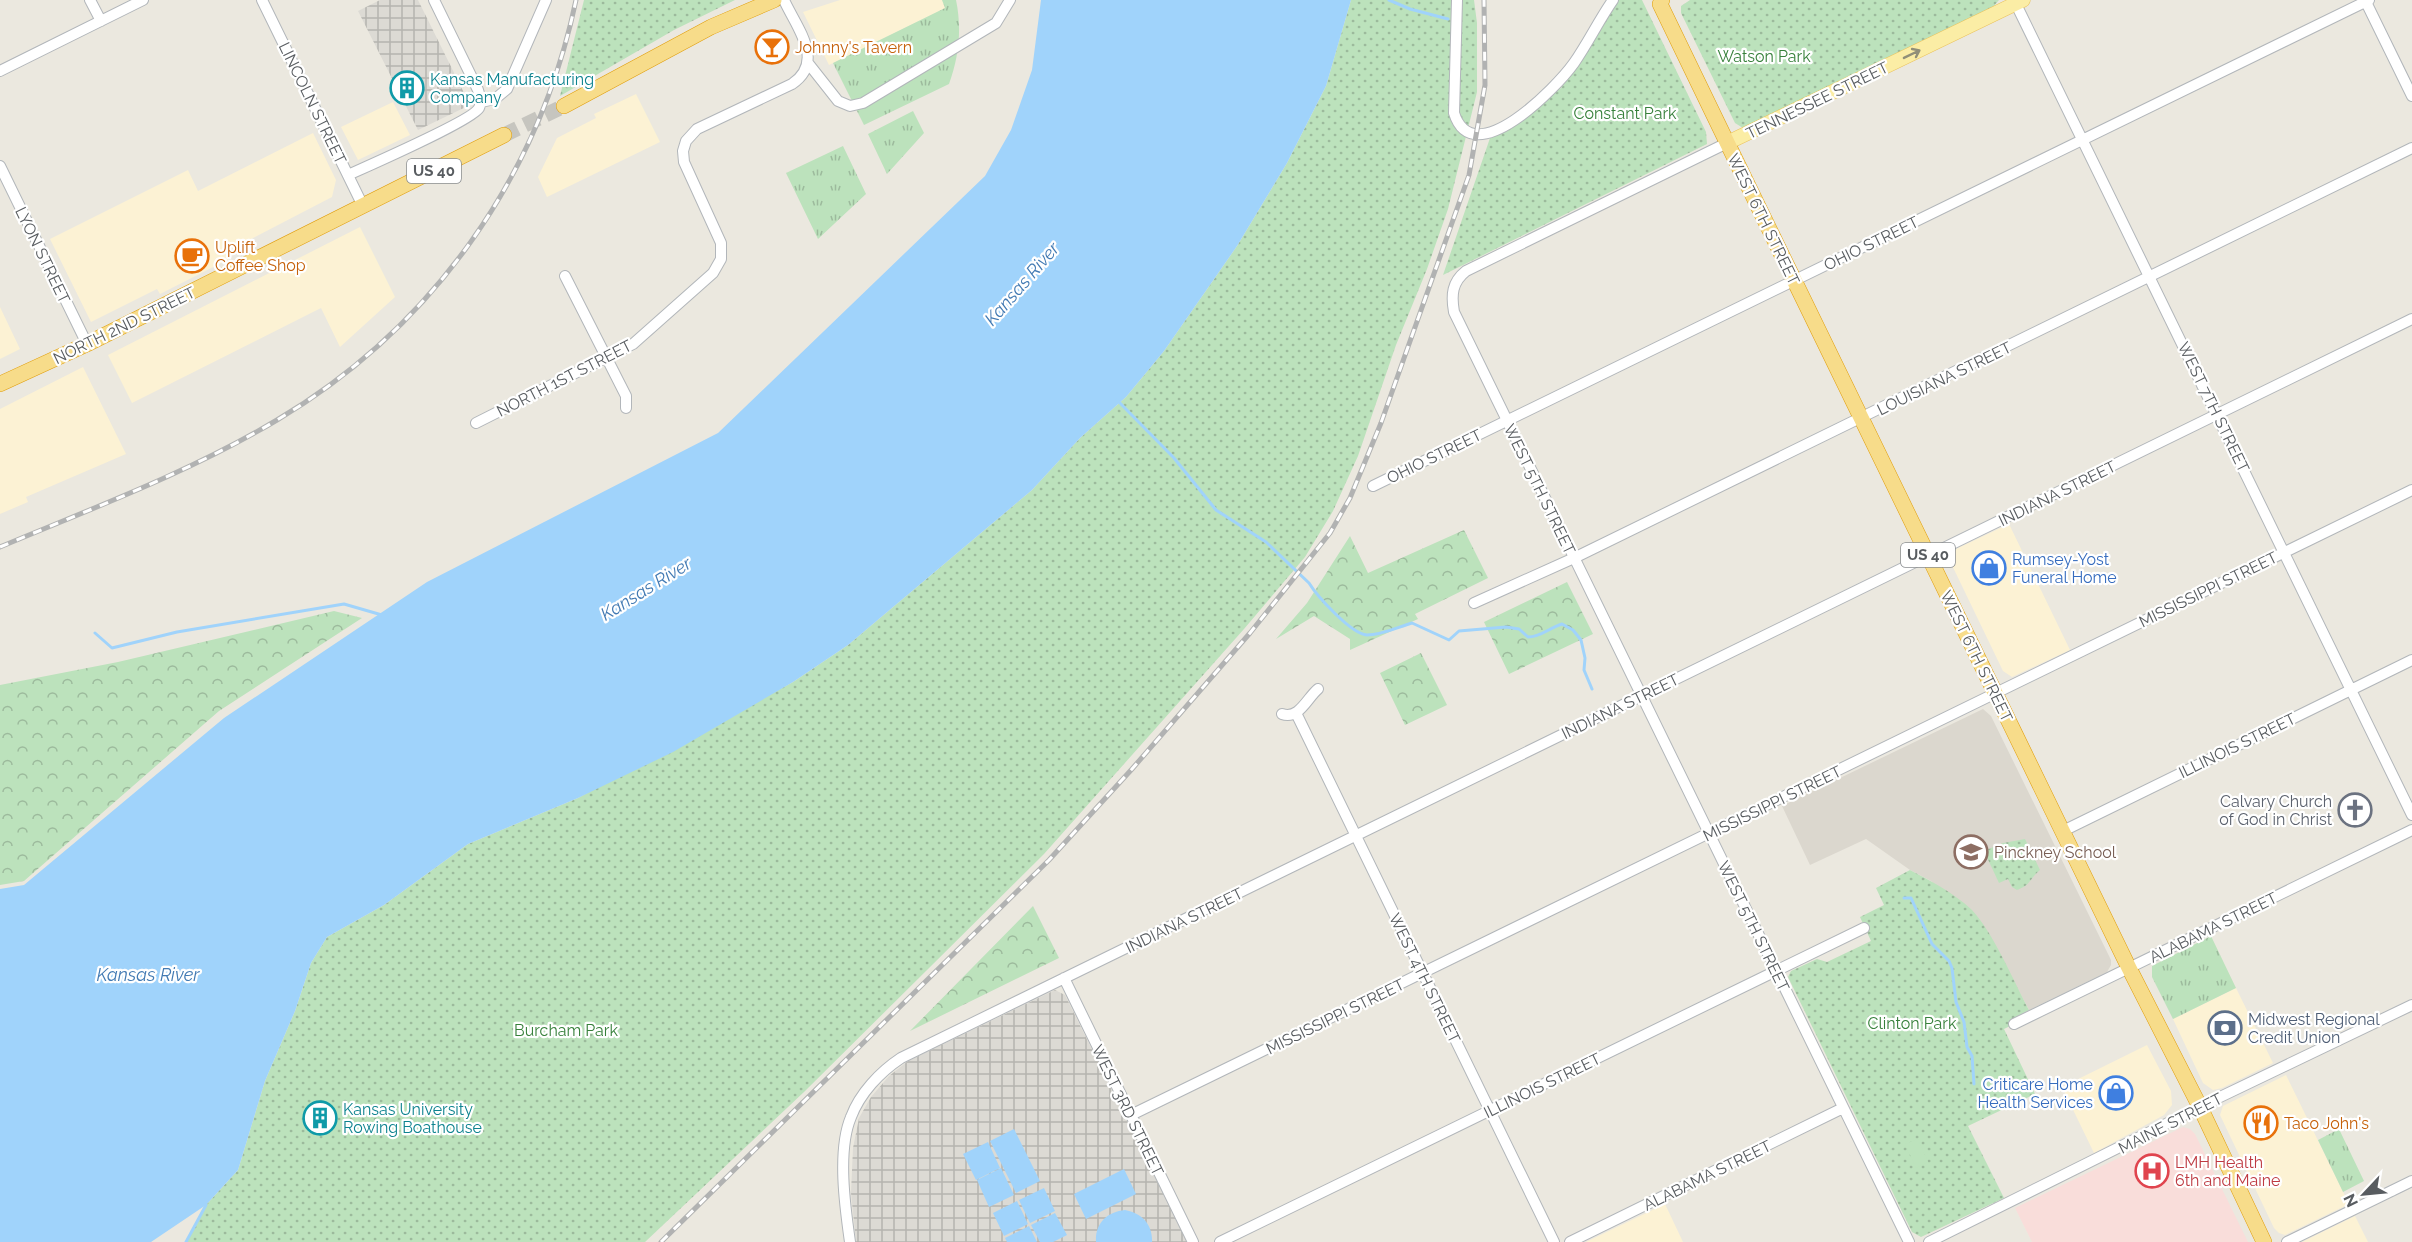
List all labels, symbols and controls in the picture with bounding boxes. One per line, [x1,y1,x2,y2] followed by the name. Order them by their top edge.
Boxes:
[754,29,790,65] bar icon: Johnny's Tavern
[795,38,912,57] place label: Johnny's Tavern
[275,39,350,168] street label: LINCOLN STREET
[1717,47,1811,66] park label: Watson Park
[1903,47,1921,59] one-way arrow
[1743,58,1892,143] street label: TENNESSEE STREET
[389,70,425,106] building icon: Kansas Manufacturing Company
[430,70,594,107] place label: Kansas Manufacturing Company
[1574,104,1677,123] park label: Constant Park
[1723,150,1804,288] street label: WEST 6TH STREET
[407,159,461,183] road number: US 40
[11,204,74,307] street label: LYON STREET
[1821,212,1922,275] street label: OHIO STREET
[980,237,1064,329] water label: Kansas River
[174,238,210,274] cafe icon: Uplift Coffee Shop
[215,238,306,275] place label: Uplift Coffee Shop
[50,283,199,368] street label: NORTH 2ND STREET
[493,336,635,421] street label: NORTH 1ST STREET
[1874,338,2015,419] street label: LOUISIANA STREET
[2174,339,2253,476] street label: WEST 7TH STREET
[1500,421,1579,558] street label: WEST 5TH STREET
[1384,425,1485,488] street label: OHIO STREET
[1995,457,2119,530] street label: INDIANA STREET
[1901,543,1955,567] road number: US 40
[2136,548,2281,631] street label: MISSISSIPPI STREET
[1971,550,2007,586] shop icon: Rumsey-Yost Funeral Home
[2012,550,2117,587] place label: Rumsey-Yost Funeral Home
[597,552,696,625] water label: Kansas River
[1936,587,2017,725] street label: WEST 6TH STREET
[1558,670,1682,743] street label: INDIANA STREET
[2176,709,2299,782] street label: ILLINOIS STREET
[1700,762,1845,845] street label: MISSISSIPPI STREET
[2219,792,2333,829] place label: Calvary Church of God in Christ
[2337,792,2373,828] church icon: Calvary Church of God in Christ
[1953,834,1989,870] school or university icon: Pinckney School
[1994,843,2117,862] place label: Pinckney School
[1714,858,1793,995] street label: WEST 5TH STREET
[1122,884,1246,957] street label: INDIANA STREET
[2146,888,2280,967] street label: ALABAMA STREET
[1385,910,1464,1047] street label: WEST 4TH STREET
[97,964,200,985] water label: Kansas River
[1263,975,1408,1058] street label: MISSISSIPPI STREET
[2207,1010,2243,1046] bank icon: Midwest Regional Credit Union
[2248,1010,2380,1047] place label: Midwest Regional Credit Union
[1868,1014,1957,1033] park label: Clinton Park
[514,1021,618,1040] park label: Burcham Park
[1088,1042,1168,1179] street label: WEST 3RD STREET
[1481,1049,1604,1122] street label: ILLINOIS STREET
[1978,1075,2093,1112] place label: Criticare Home Health Services
[2098,1075,2134,1111] shop icon: Criticare Home Health Services
[2115,1089,2226,1158] street label: MAINE STREET
[302,1100,338,1136] building icon: Kansas University Rowing Boathouse
[343,1100,482,1137] place label: Kansas University Rowing Boathouse
[2243,1105,2279,1141] restaurant icon: Taco John's
[2284,1114,2369,1133] place label: Taco John's
[1640,1136,1774,1215] street label: ALABAMA STREET
[2134,1153,2170,1189] hospital icon: LMH Health 6th and Maine
[2175,1153,2280,1190] place label: LMH Health 6th and Maine
[2334,1164,2394,1224] north arrow
[2340,1191,2362,1210] text: N

